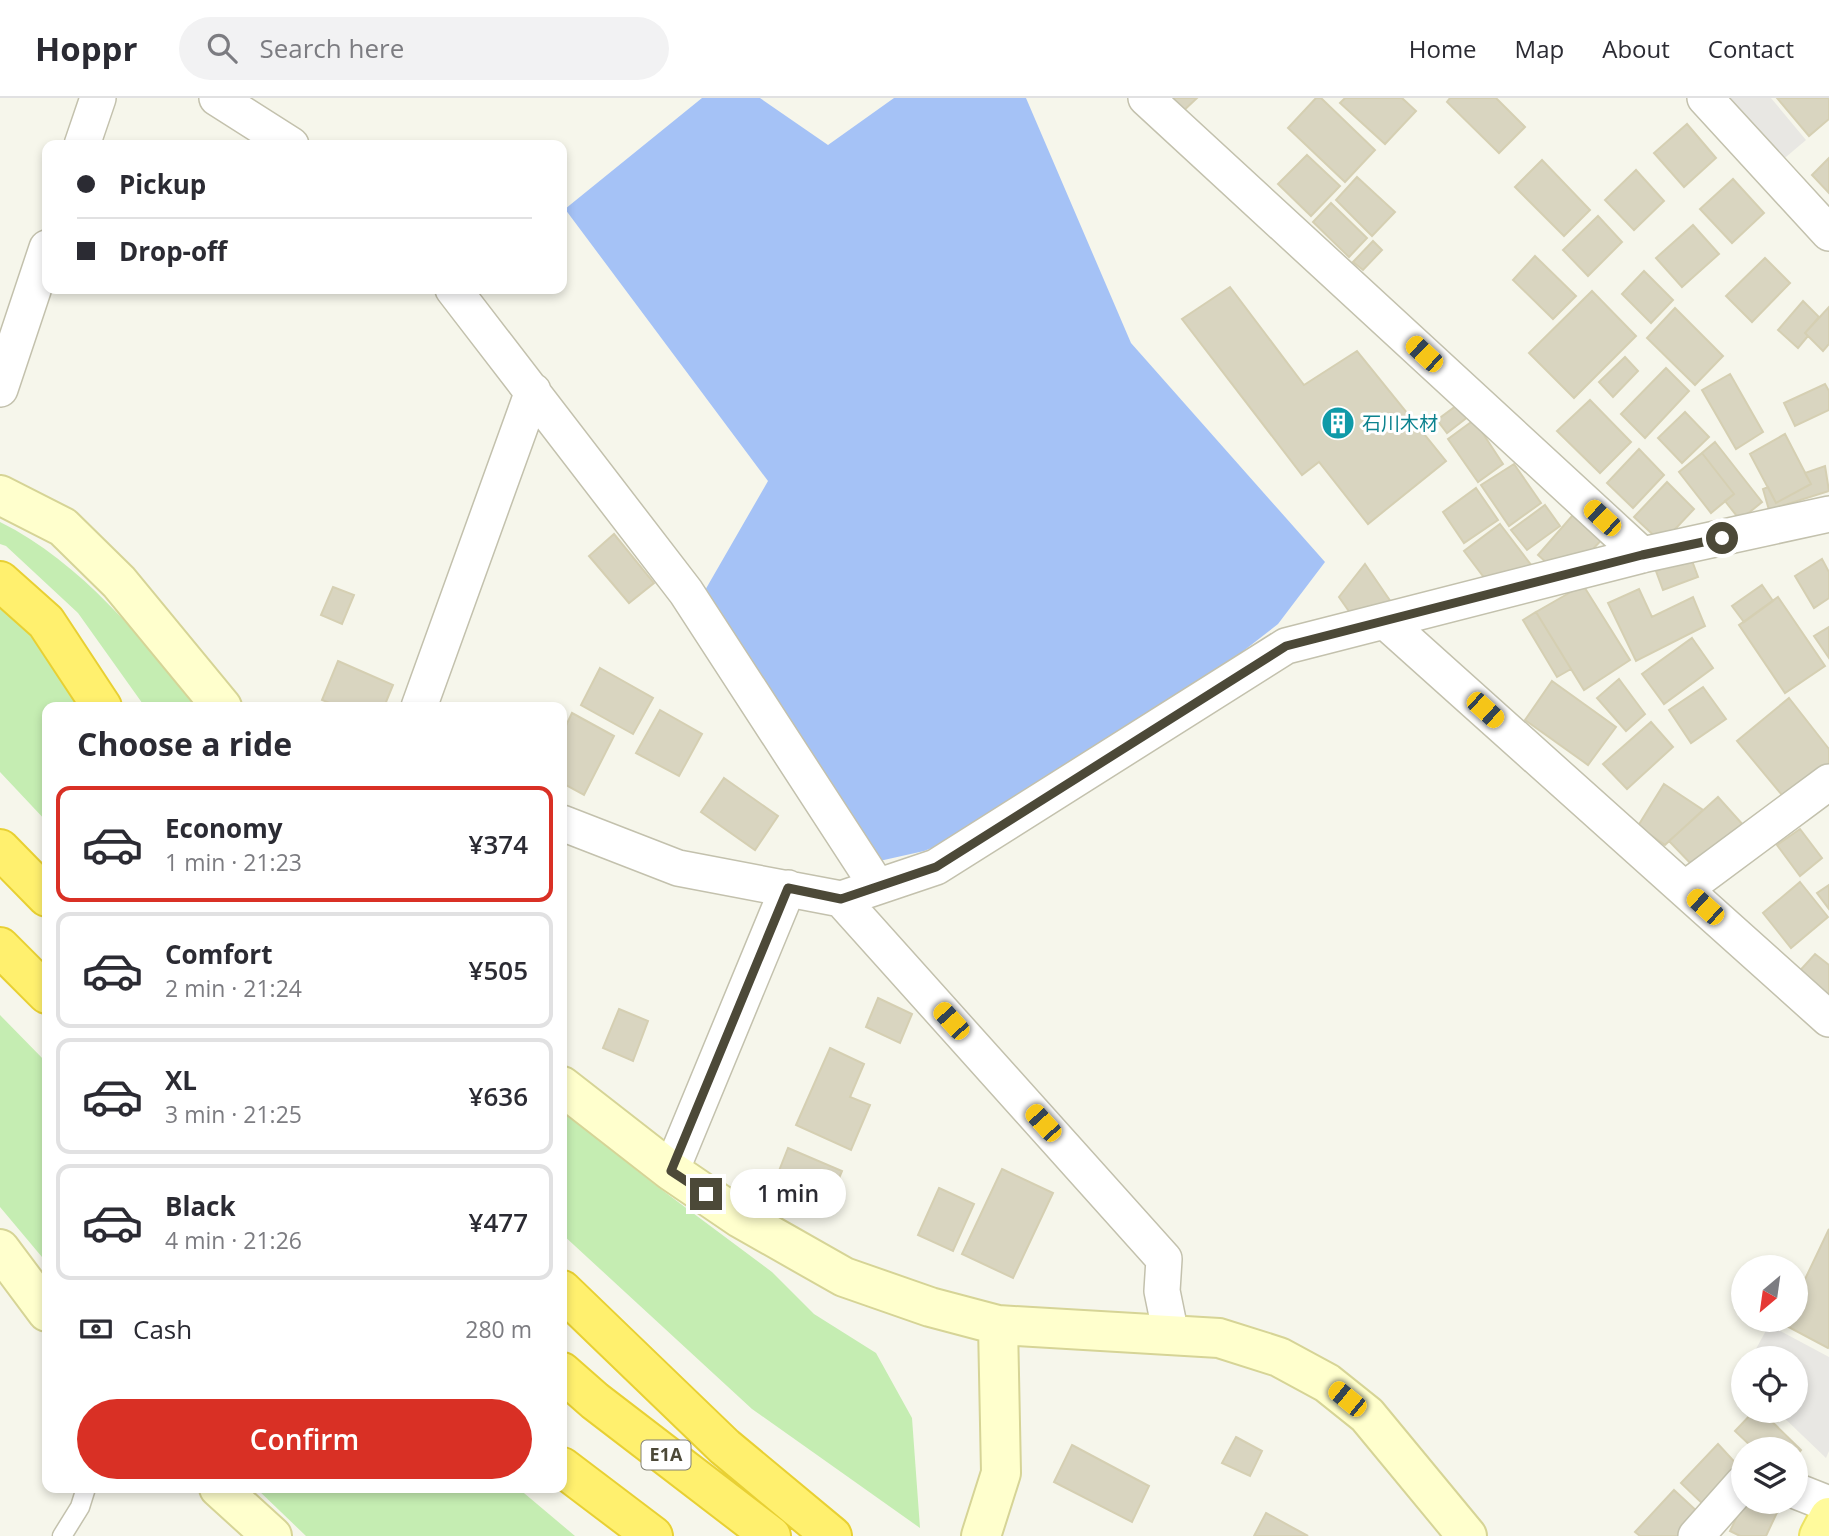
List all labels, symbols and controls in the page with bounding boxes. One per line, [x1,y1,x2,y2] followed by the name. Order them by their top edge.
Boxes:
[179,17,669,80] search box
[35,26,137,71] text: Hoppr
[203,29,241,67] icon: search
[259,30,404,66] text: Search here
[1409,32,1477,65] text: Home
[1515,32,1564,65] text: Map
[1602,32,1670,65] text: About
[1708,32,1794,65] text: Contact
[119,166,206,202] text: Pickup
[119,233,227,269] text: Drop-off
[1402,332,1447,376] car
[1319,404,1357,442] building icon: 石川木材
[1362,410,1438,436] place label: 石川木材
[1580,496,1625,540] car
[1706,522,1738,554] route start
[1463,688,1508,732] car
[77,722,292,765] text: Choose a ride
[165,810,283,846] text: Economy
[81,813,144,876] icon: car
[469,826,528,862] text: ¥374
[165,846,302,878] text: 1 min · 21:23
[1683,885,1728,929] car
[165,936,272,972] text: Comfort
[81,939,144,1002] icon: car
[469,952,528,988] text: ¥505
[165,972,302,1004] text: 2 min · 21:24
[930,998,973,1044] car
[165,1062,197,1098] text: XL
[81,1065,144,1128] icon: car
[469,1078,528,1114] text: ¥636
[165,1098,302,1130] text: 3 min · 21:25
[1022,1100,1065,1146] car
[730,1170,846,1218] callout: 1 min
[757,1177,819,1209] text: 1 min
[690,1178,722,1210] route end
[165,1188,236,1224] text: Black
[81,1191,144,1254] icon: car
[469,1204,528,1240] text: ¥477
[165,1224,302,1256] text: 4 min · 21:26
[1731,1255,1808,1332] north arrow
[1731,1255,1808,1514] map controls
[77,1310,115,1348] icon: cash
[133,1311,192,1347] text: Cash
[465,1313,532,1345] text: 280 m
[1731,1346,1808,1423] button: locate
[1325,1378,1370,1420] car
[77,1399,532,1479] button: Confirm
[1731,1437,1808,1514] button: layers
[642,1440,690,1470] road number: E1A

